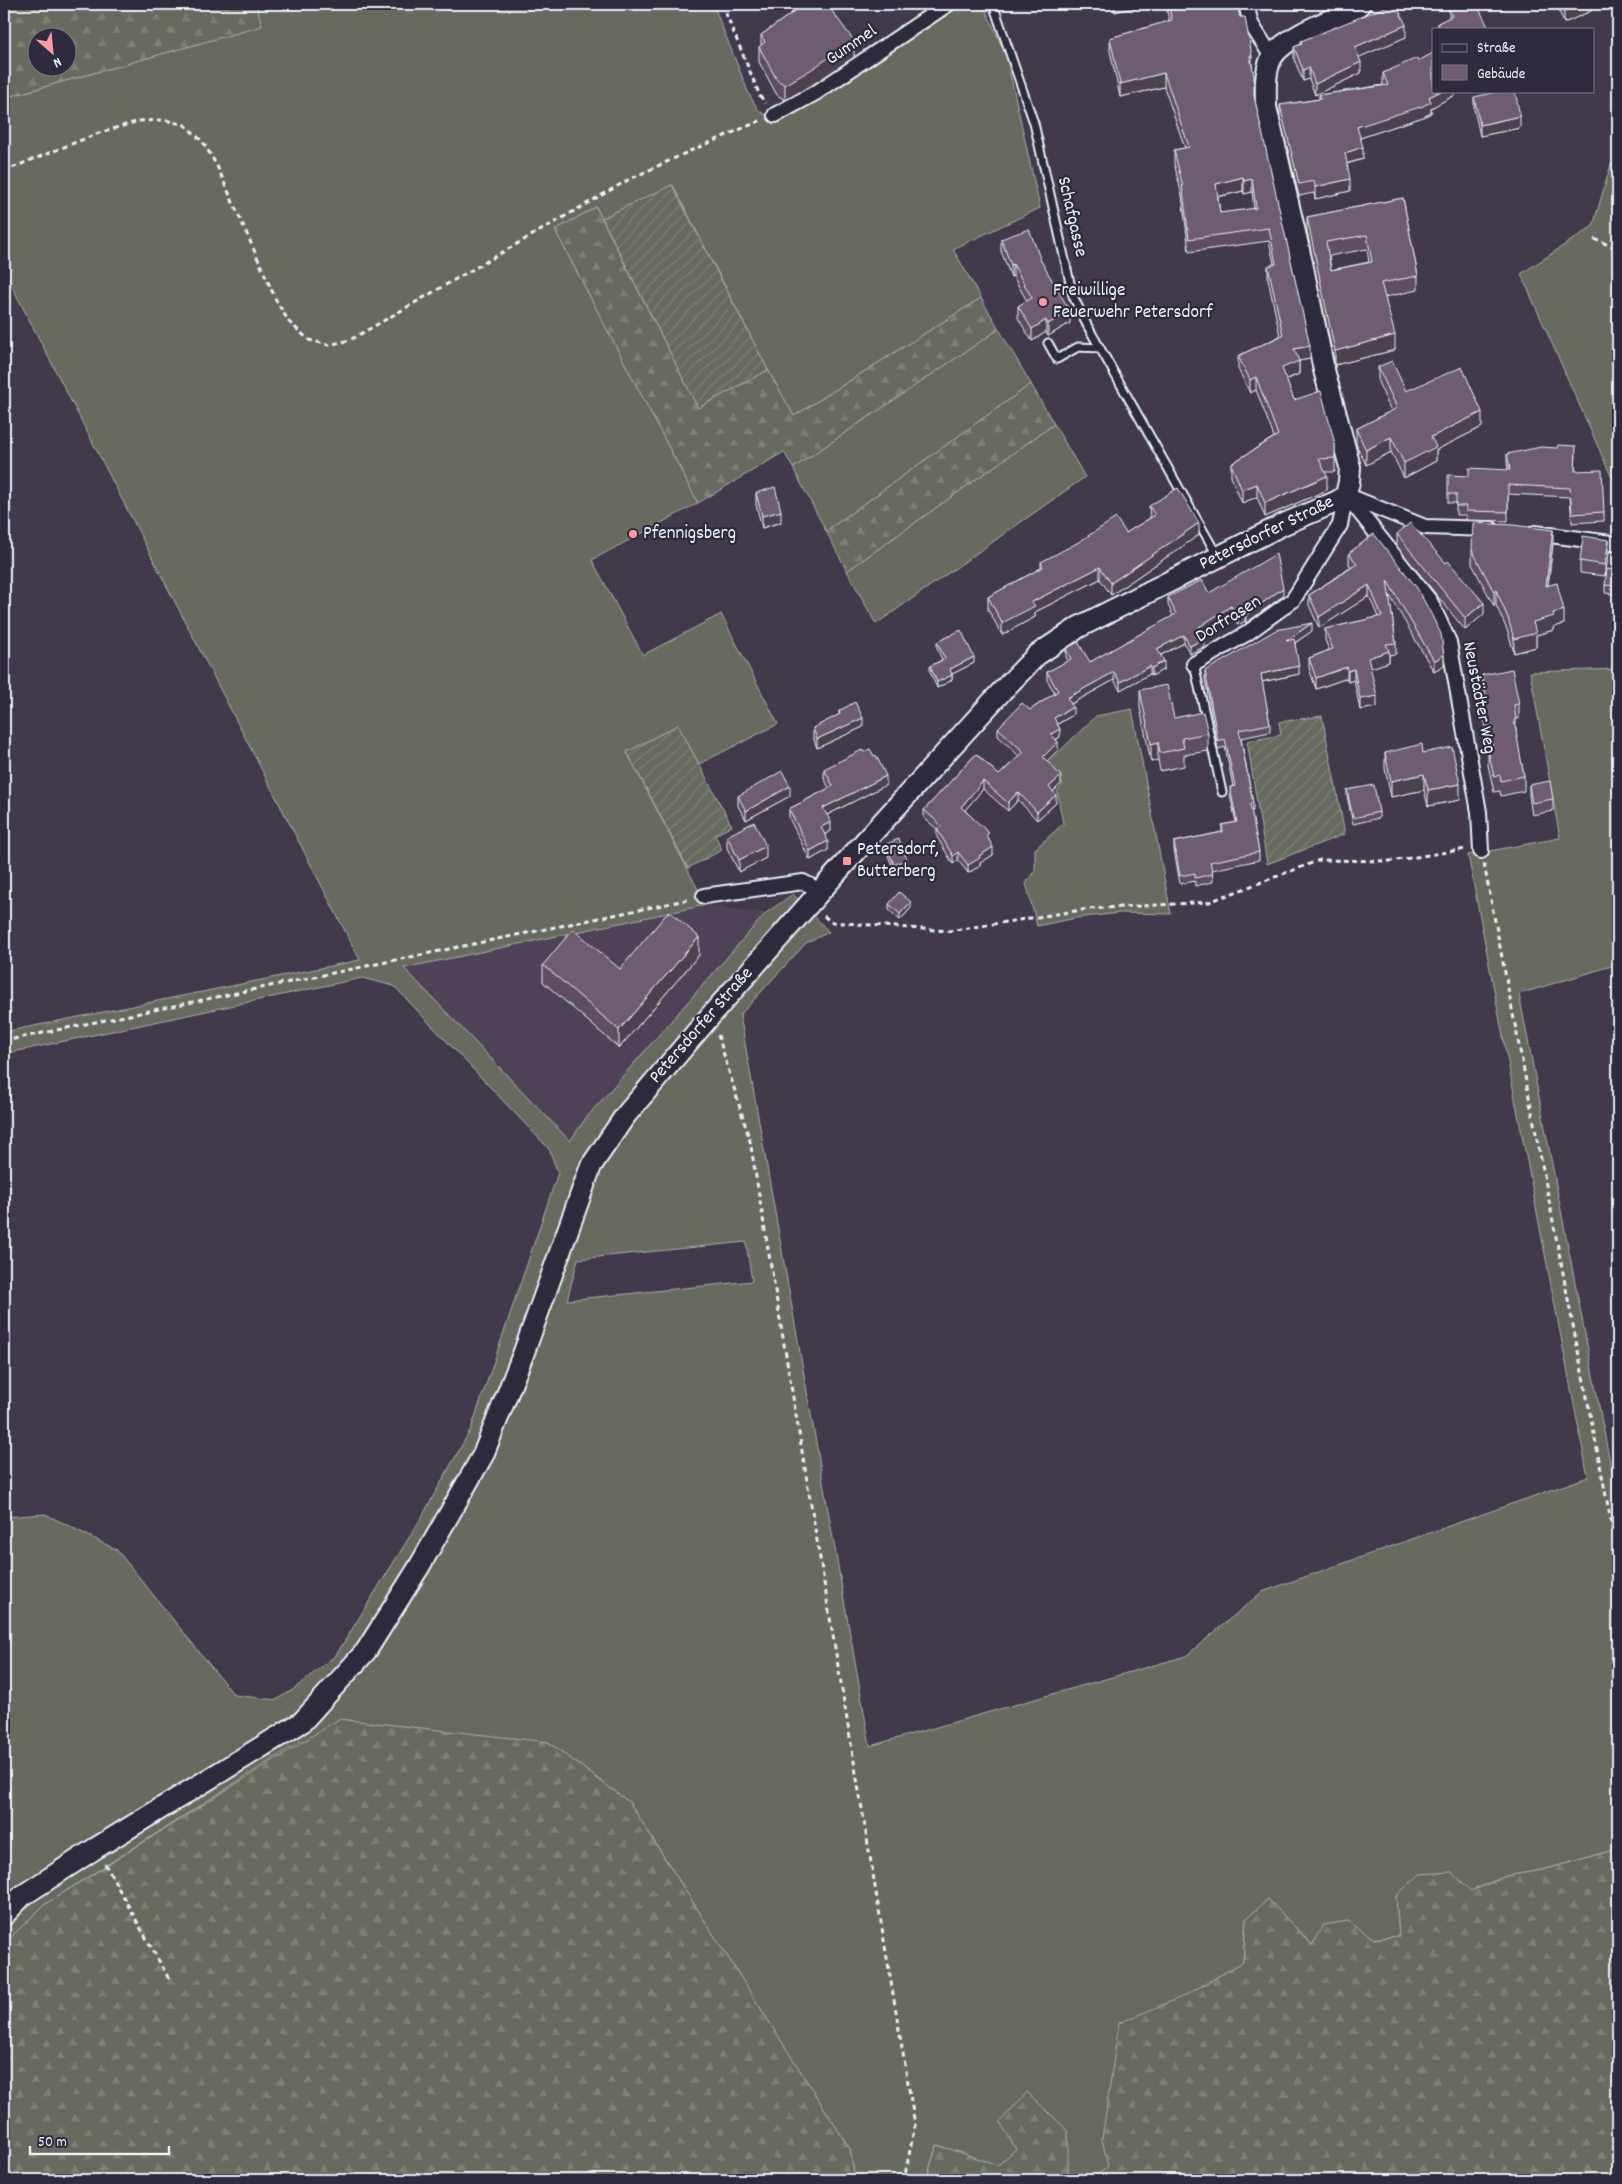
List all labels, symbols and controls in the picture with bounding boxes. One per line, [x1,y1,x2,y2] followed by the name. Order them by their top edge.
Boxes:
[821,19,883,73] street label: Gummel
[28,28,78,78] north arrow
[1432,28,1594,92] legend
[1477,38,1516,60] text: Straße
[49,51,65,72] text: N
[1477,64,1526,86] text: Gebäude
[1049,174,1093,260] street label: Schafgasse
[1053,278,1214,327] place label: Freiwillige Feuerwehr Petersdorf
[1037,296,1049,308] marker: Freiwillige Feuerwehr Petersdorf
[1195,490,1339,578] street label: Petersdorfer Straße
[643,521,736,548] place label: Pfennigsberg
[627,528,639,540] marker: Pfennigsberg
[1191,589,1267,651] street label: Dorfrasen
[1454,640,1502,756] street label: Neustädter Weg
[857,837,939,886] place label: Petersdorf, Butterberg
[841,855,853,867] marker: Petersdorf, Butterberg
[644,962,760,1090] street label: Petersdorfer Straße
[30,2124,169,2156] scale bar
[38,2132,67,2154] text: 50 m

